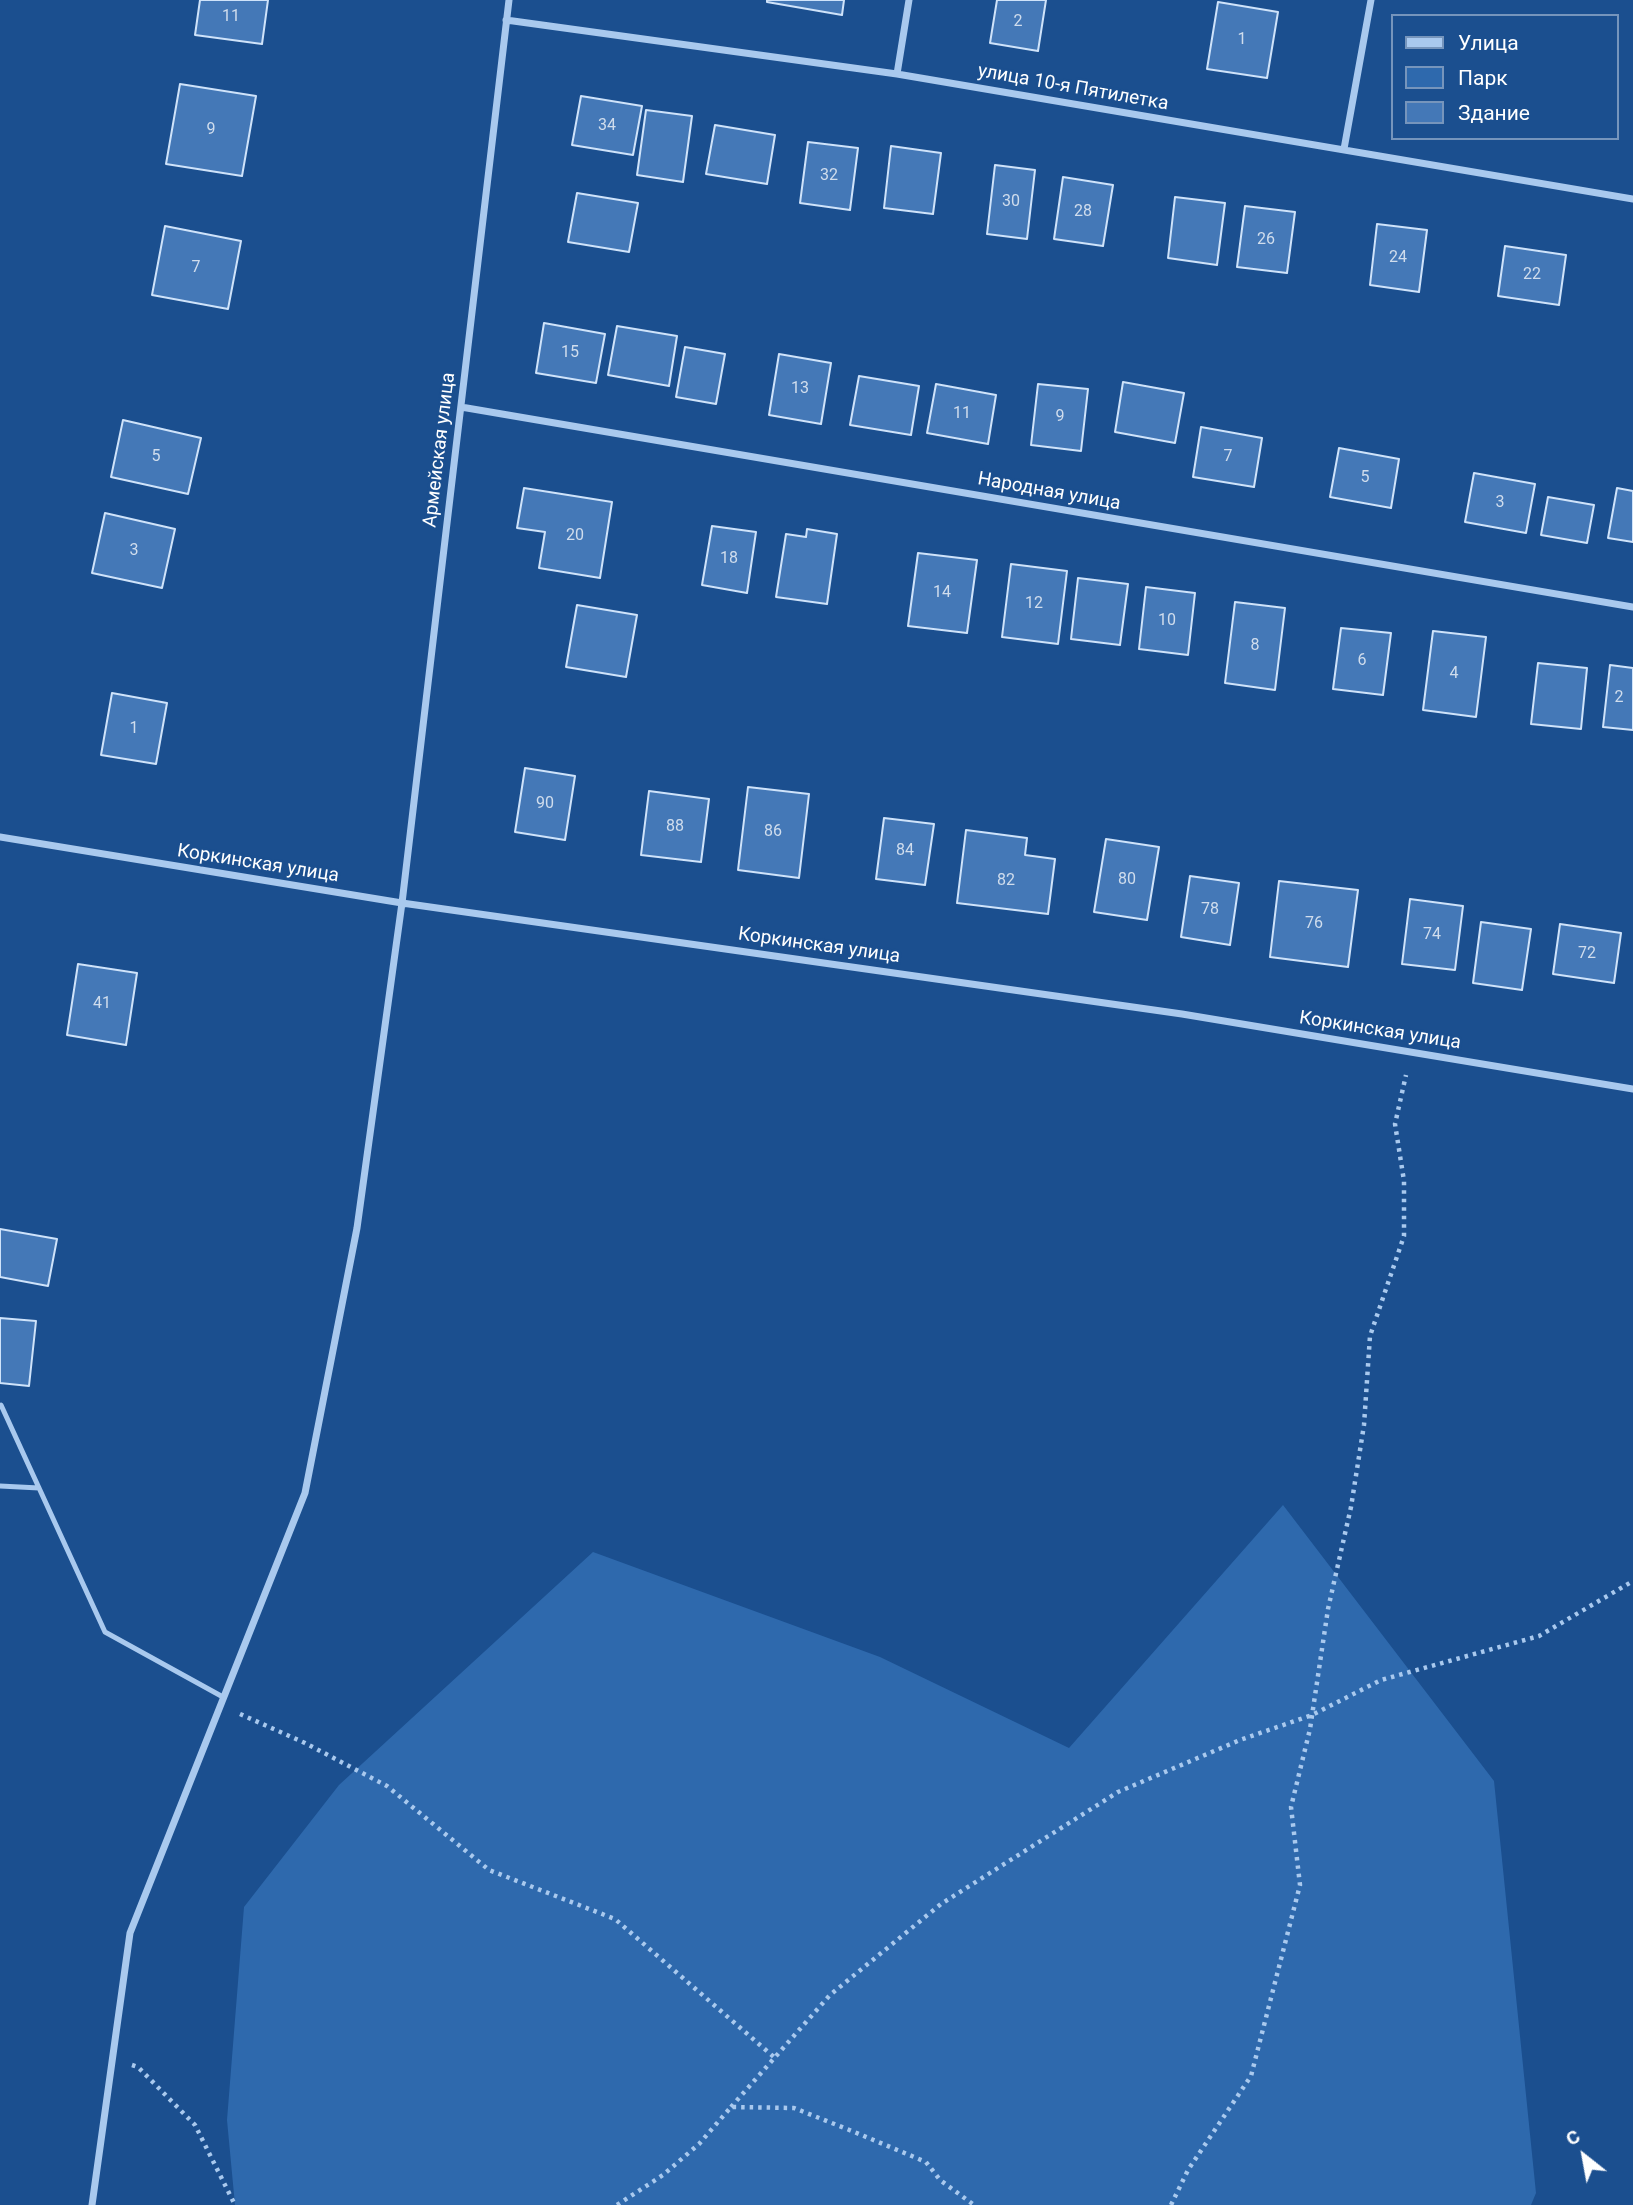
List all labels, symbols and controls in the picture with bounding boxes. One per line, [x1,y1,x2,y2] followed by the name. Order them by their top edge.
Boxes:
[222,7,240,27] house number: 11
[1014,12,1022,32] house number: 2
[1392,14,1619,140] legend
[1238,30,1246,50] house number: 1
[1458,31,1519,55] text: Улица
[976,60,1170,116] street label: улица 10-я Пятилетка
[1458,66,1508,90] text: Парк
[1458,101,1530,125] text: Здание
[598,116,616,136] house number: 34
[207,120,215,140] house number: 9
[820,166,838,186] house number: 32
[1002,192,1020,212] house number: 30
[1074,202,1092,222] house number: 28
[1257,230,1275,250] house number: 26
[1389,248,1407,268] house number: 24
[192,258,200,278] house number: 7
[1523,265,1541,285] house number: 22
[561,343,579,363] house number: 15
[419,371,461,529] street label: Армейская улица
[791,379,809,399] house number: 13
[953,404,971,424] house number: 11
[1056,407,1064,427] house number: 9
[152,447,160,467] house number: 5
[1224,447,1232,467] house number: 7
[976,468,1122,516] street label: Народная улица
[1361,468,1369,488] house number: 5
[1496,493,1504,513] house number: 3
[566,526,584,546] house number: 20
[130,541,138,561] house number: 3
[720,549,738,569] house number: 18
[933,583,951,603] house number: 14
[1025,594,1043,614] house number: 12
[1158,611,1176,631] house number: 10
[1251,636,1259,656] house number: 8
[1358,651,1366,671] house number: 6
[1450,664,1458,684] house number: 4
[1615,688,1623,708] house number: 2
[130,719,138,739] house number: 1
[536,794,554,814] house number: 90
[666,817,684,837] house number: 88
[764,822,782,842] house number: 86
[175,840,341,888] street label: Коркинская улица
[896,841,914,861] house number: 84
[1118,870,1136,890] house number: 80
[997,871,1015,891] house number: 82
[1201,900,1219,920] house number: 78
[1305,914,1323,934] house number: 76
[736,923,902,969] street label: Коркинская улица
[1423,925,1441,945] house number: 74
[1578,944,1596,964] house number: 72
[93,994,111,1014] house number: 41
[1297,1007,1463,1055] street label: Коркинская улица
[1549,2121,1619,2191] north arrow
[1562,2125,1584,2151] text: С

